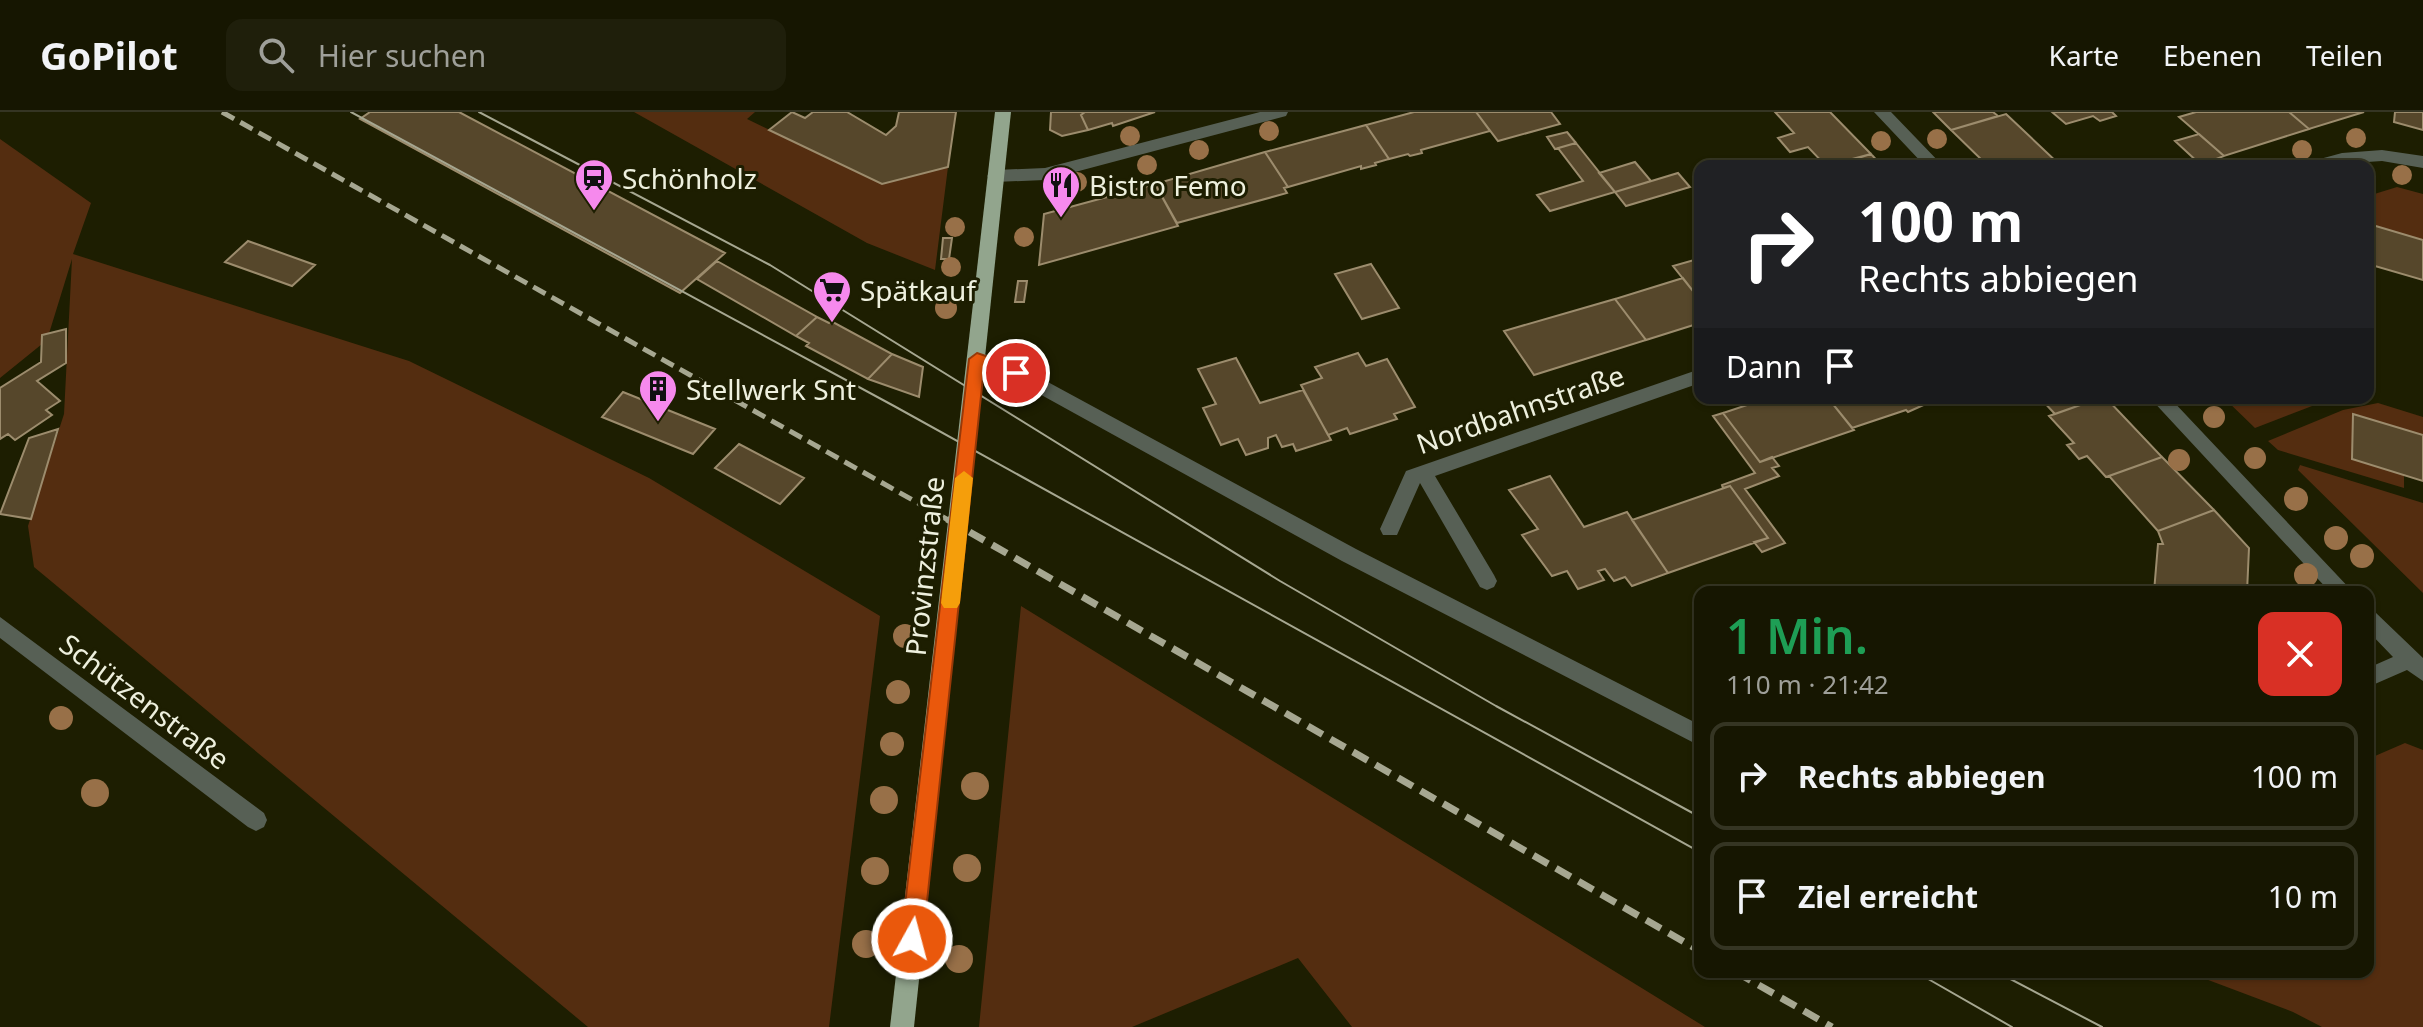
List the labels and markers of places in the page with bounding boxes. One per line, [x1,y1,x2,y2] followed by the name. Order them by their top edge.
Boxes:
[573,157,615,212] station icon: Schönholz
[622,159,757,197] place label: Schönholz
[1040,164,1082,219] restaurant icon: Bistro Femo
[1089,166,1247,204] place label: Bistro Femo
[811,269,853,324] supermarket icon: Spätkauf
[860,271,977,309] place label: Spätkauf
[982,339,1050,407] pin
[637,368,679,423] building icon: Stellwerk Snt
[686,370,856,408] place label: Stellwerk Snt

